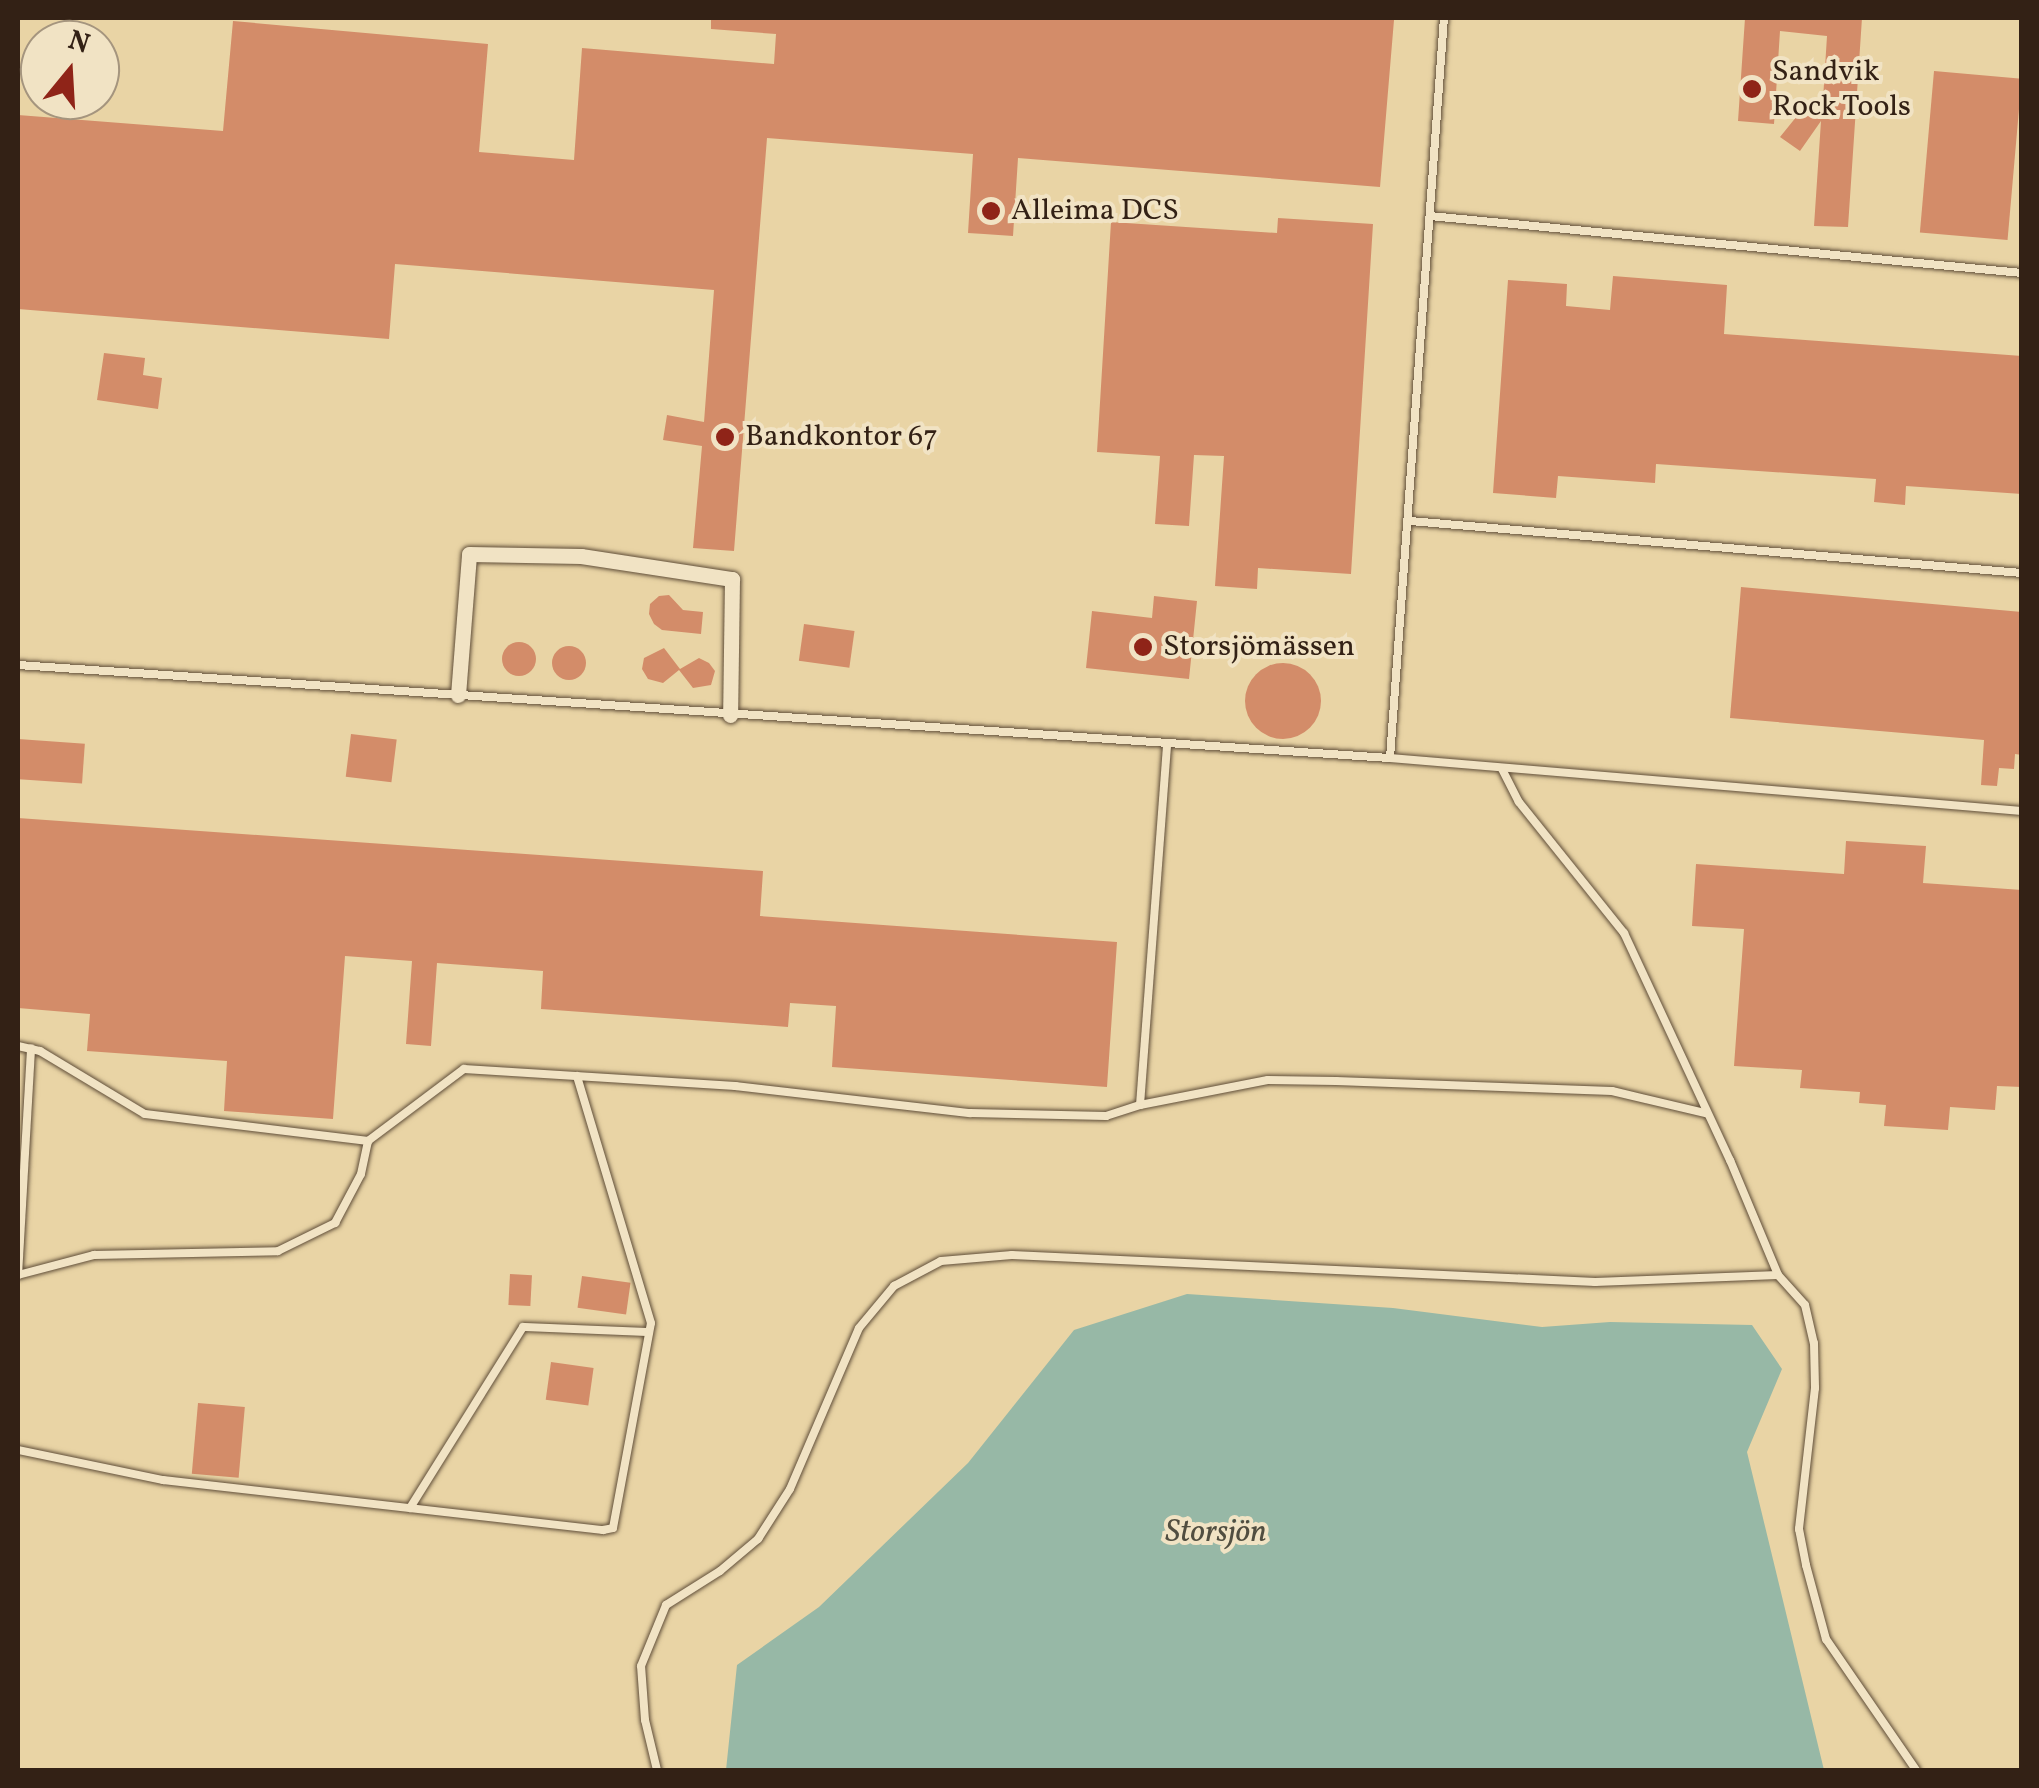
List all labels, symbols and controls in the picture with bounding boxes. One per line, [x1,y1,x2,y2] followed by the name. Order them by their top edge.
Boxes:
[20,20,120,120] north arrow
[63,21,94,65] text: N
[1772,54,1912,124] place label: Sandvik Rock Tools
[1741,78,1763,100] marker: Sandvik Rock Tools
[1011,193,1179,229] place label: Alleima DCS
[980,200,1002,222] marker: Alleima DCS
[745,419,938,455] place label: Bandkontor 67
[714,426,736,448] marker: Bandkontor 67
[1163,629,1355,665] place label: Storsjömässen
[1132,636,1154,658] marker: Storsjömässen
[1165,1514,1267,1552] water label: Storsjön

